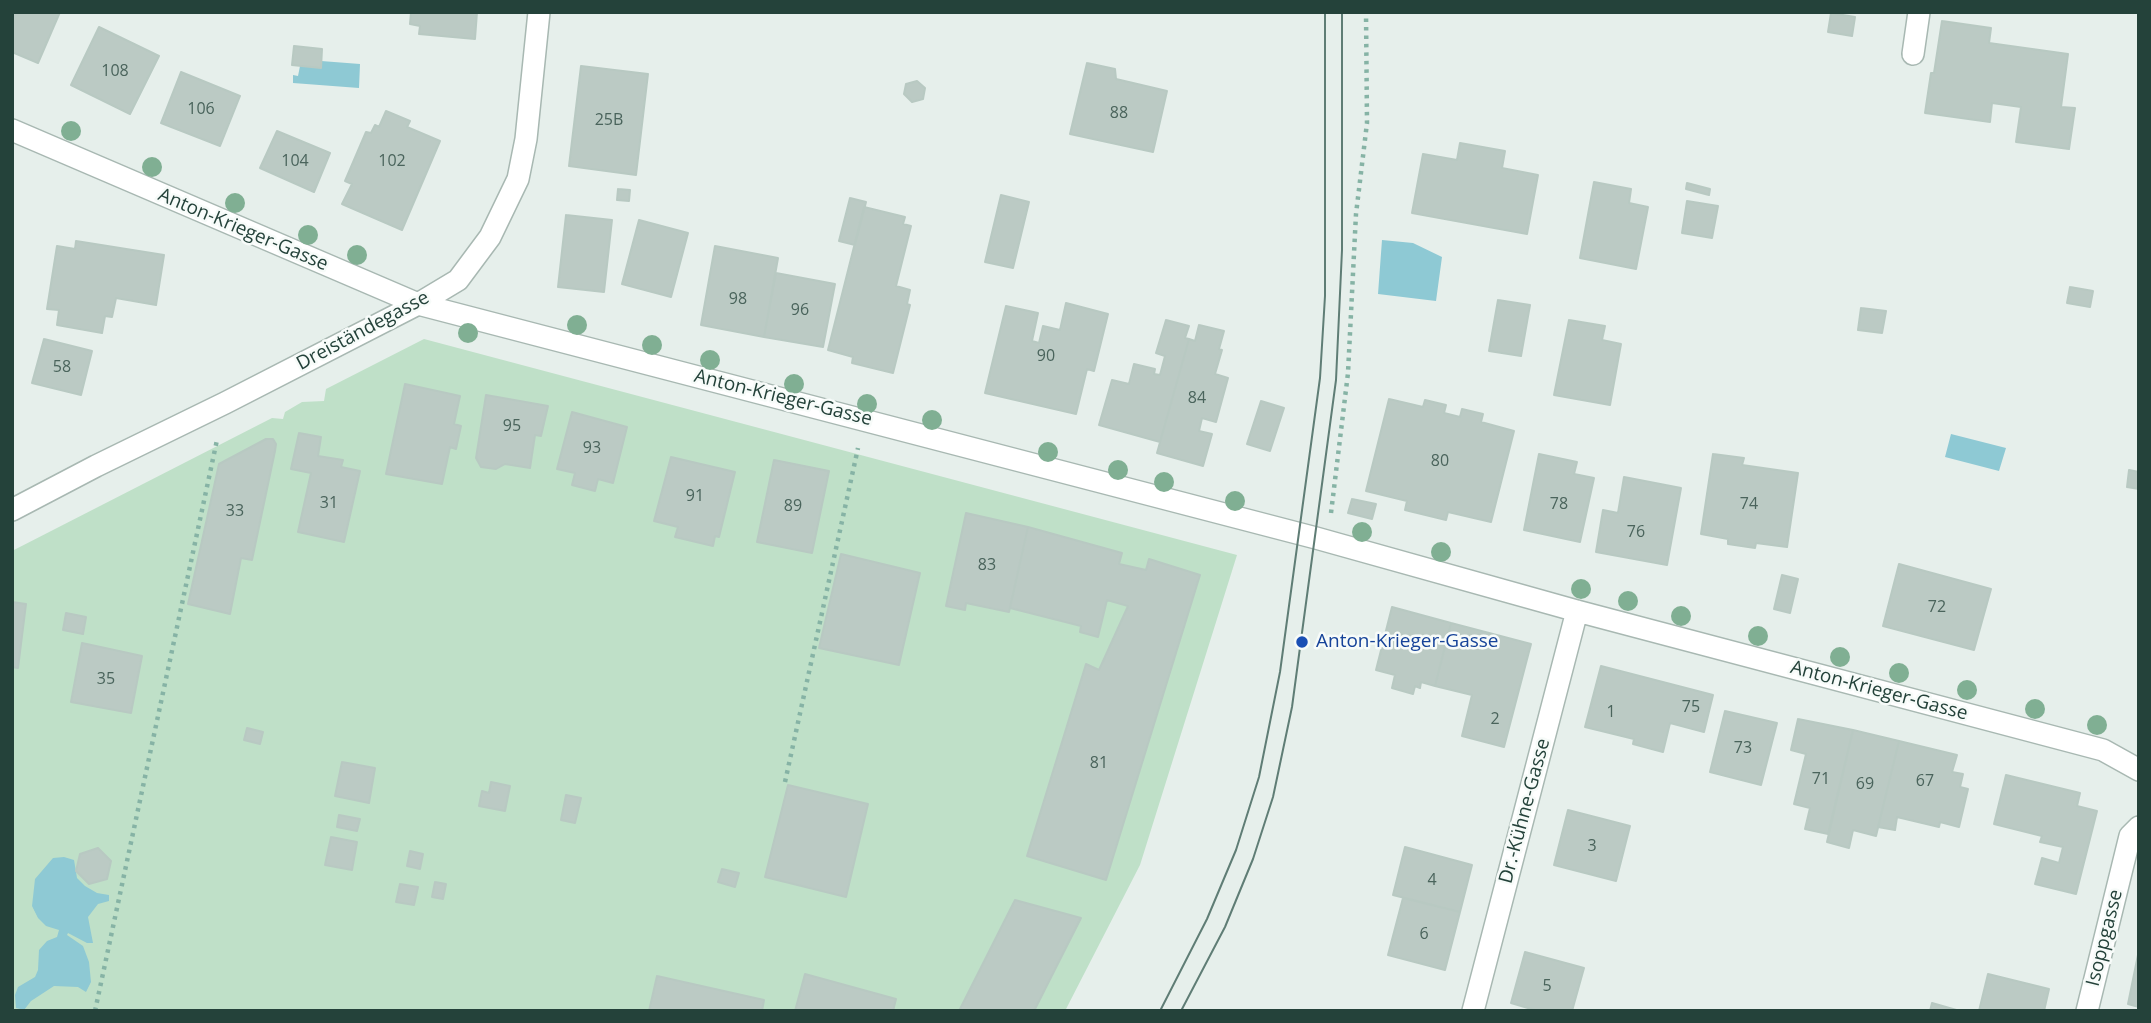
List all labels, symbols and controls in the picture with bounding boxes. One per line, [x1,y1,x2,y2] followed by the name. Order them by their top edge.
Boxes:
[101,61,129,81] house number: 108
[187,99,215,119] house number: 106
[1110,103,1128,123] house number: 88
[595,110,623,130] house number: 25B
[281,151,309,171] house number: 104
[378,151,406,171] house number: 102
[155,184,331,276] street label: Anton-Krieger-Gasse
[293,286,433,376] street label: Dreiständegasse
[729,289,747,309] house number: 98
[791,300,809,320] house number: 96
[1037,346,1055,366] house number: 90
[53,357,71,377] house number: 58
[692,365,874,431] street label: Anton-Krieger-Gasse
[1188,388,1206,408] house number: 84
[503,416,521,436] house number: 95
[583,438,601,458] house number: 93
[1431,451,1449,471] house number: 80
[686,486,704,506] house number: 91
[320,493,338,513] house number: 31
[1550,494,1568,514] house number: 78
[1740,494,1758,514] house number: 74
[784,496,802,516] house number: 89
[226,501,244,521] house number: 33
[1627,522,1645,542] house number: 76
[978,555,996,575] house number: 83
[1928,597,1946,617] house number: 72
[1316,631,1499,653] place label: Anton-Krieger-Gasse
[1294,634,1310,650] marker: Anton-Krieger-Gasse
[1788,656,1970,726] street label: Anton-Krieger-Gasse
[97,669,115,689] house number: 35
[1682,697,1700,717] house number: 75
[1606,702,1616,722] house number: 1
[1490,709,1500,729] house number: 2
[1495,736,1555,886] street label: Dr.-Kühne-Gasse
[1734,738,1752,758] house number: 73
[1090,753,1108,773] house number: 81
[1812,769,1830,789] house number: 71
[1916,771,1934,791] house number: 67
[1856,774,1874,794] house number: 69
[1587,836,1597,856] house number: 3
[1427,870,1437,890] house number: 4
[2082,887,2128,989] street label: Isoppgasse
[1419,924,1429,944] house number: 6
[1542,976,1552,996] house number: 5

